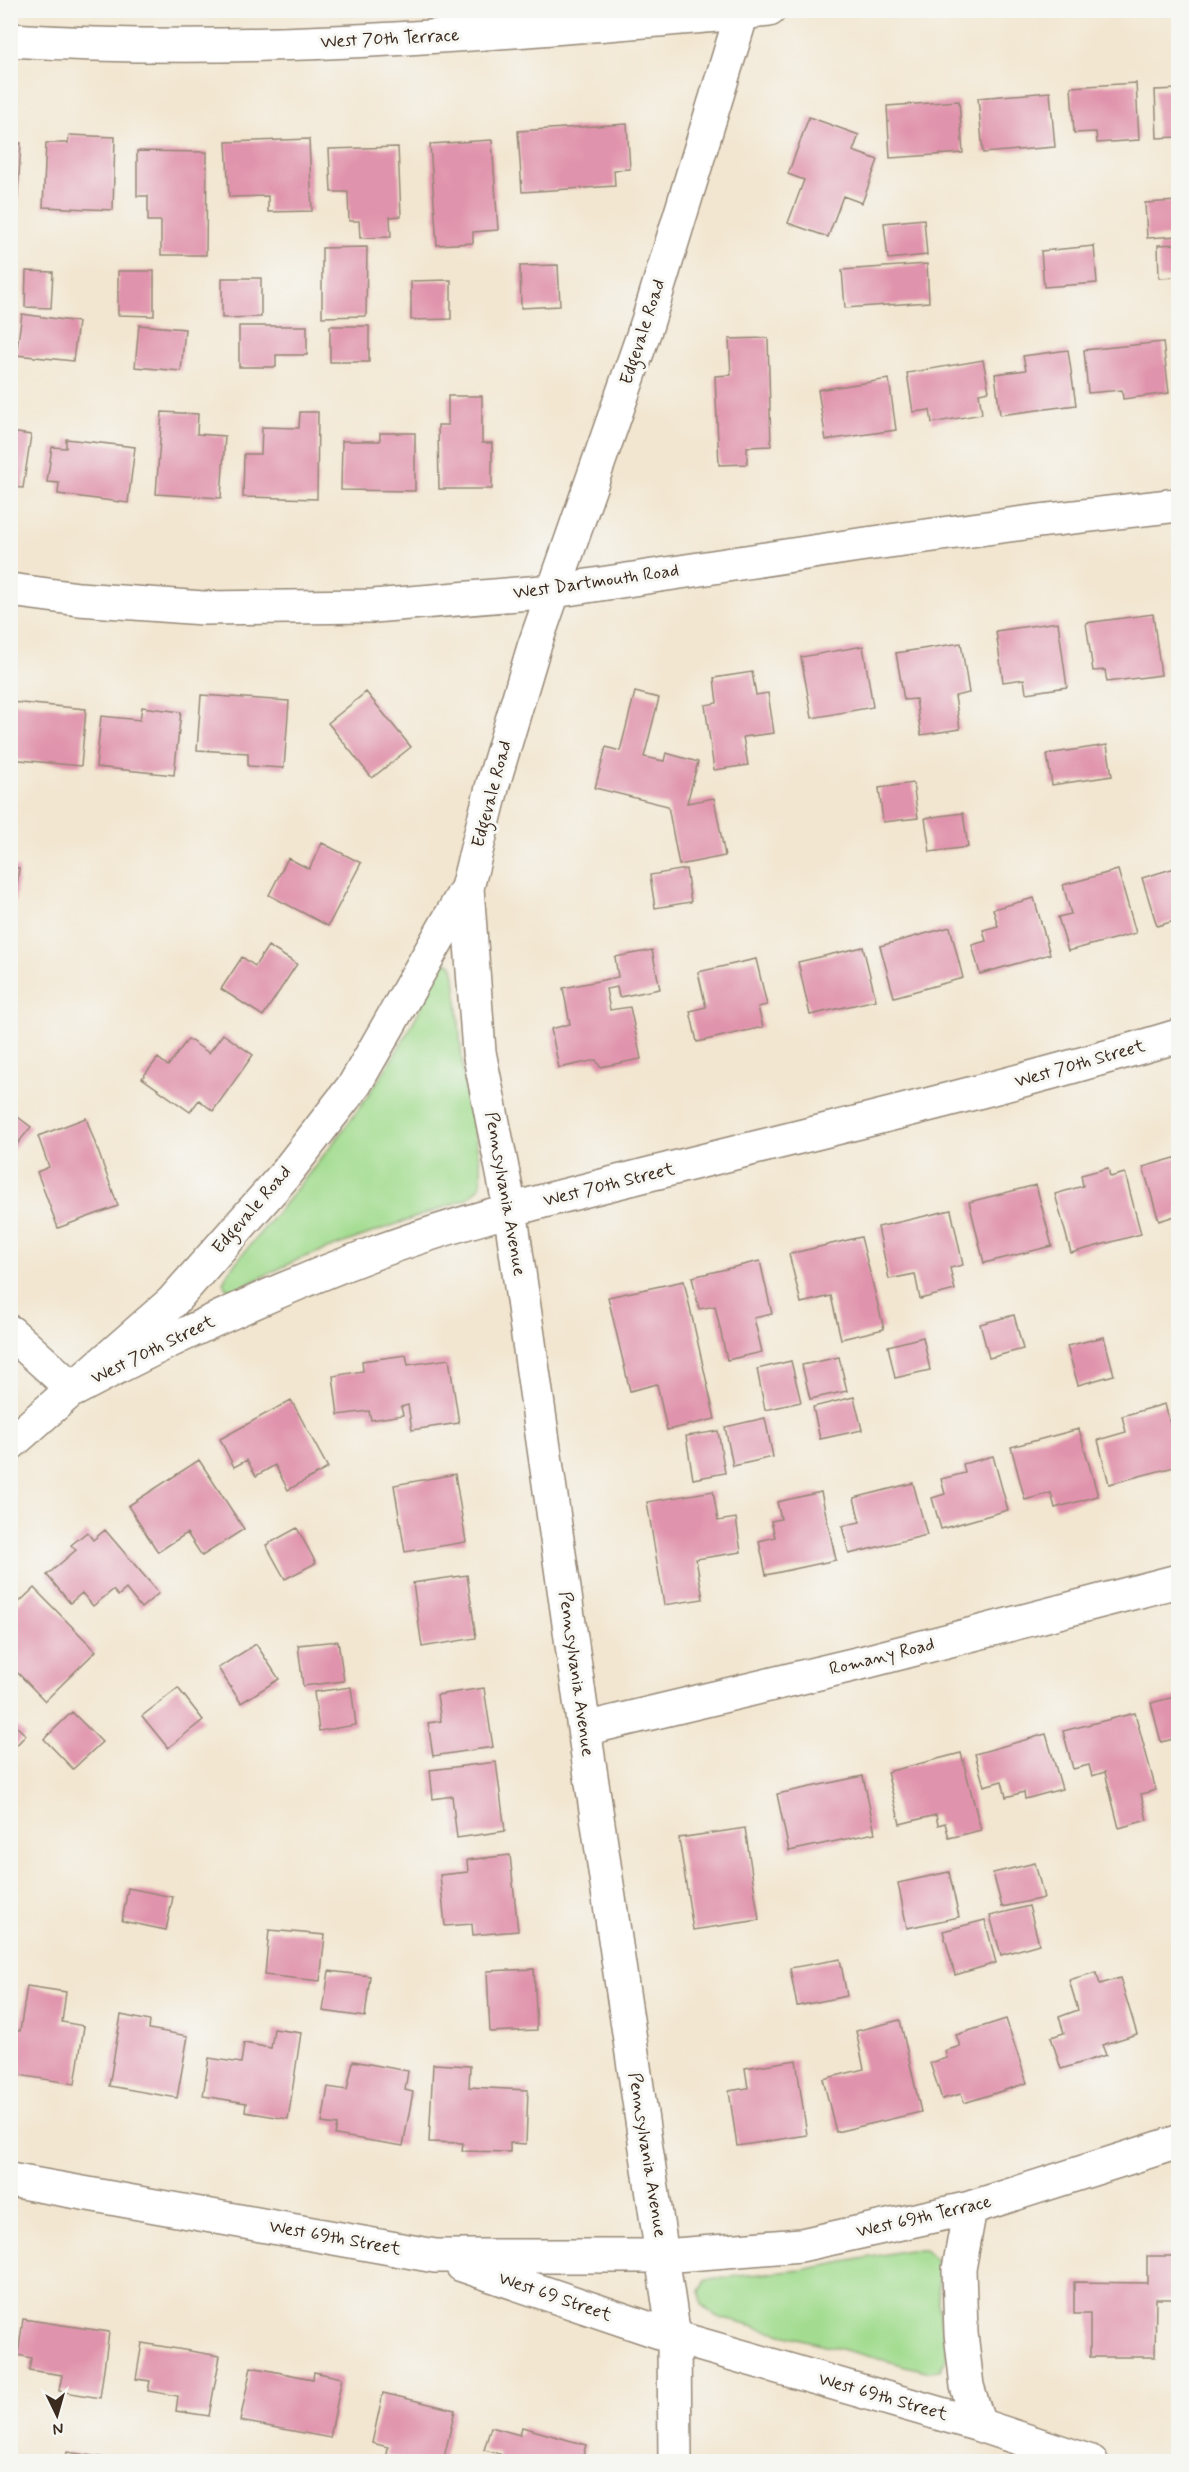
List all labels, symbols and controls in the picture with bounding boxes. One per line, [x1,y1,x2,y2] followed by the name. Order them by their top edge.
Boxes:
[320,23,460,55] street label: West 70th Terrace
[615,276,673,388] street label: Edgevale Road
[512,558,680,606] street label: West Dartmouth Road
[466,738,520,850] street label: Edgevale Road
[1012,1034,1148,1094] street label: West 70th Street
[479,1110,531,1278] street label: Pennsylvania Avenue
[541,1157,678,1213] street label: West 70th Street
[207,1161,298,1260] street label: Edgevale Road
[87,1310,219,1390] street label: West 70th Street
[553,1590,599,1758] street label: Pennsylvania Avenue
[827,1632,937,1682] street label: Romany Road
[622,2071,672,2239] street label: Pennsylvania Avenue
[854,2190,994,2244] street label: West 69th Terrace
[267,2215,403,2261] street label: West 69th Street
[495,2266,615,2328] street label: West 69 Street
[816,2367,951,2427] street label: West 69th Street
[27,2385,87,2445] north arrow
[52,2418,64,2439] text: N

